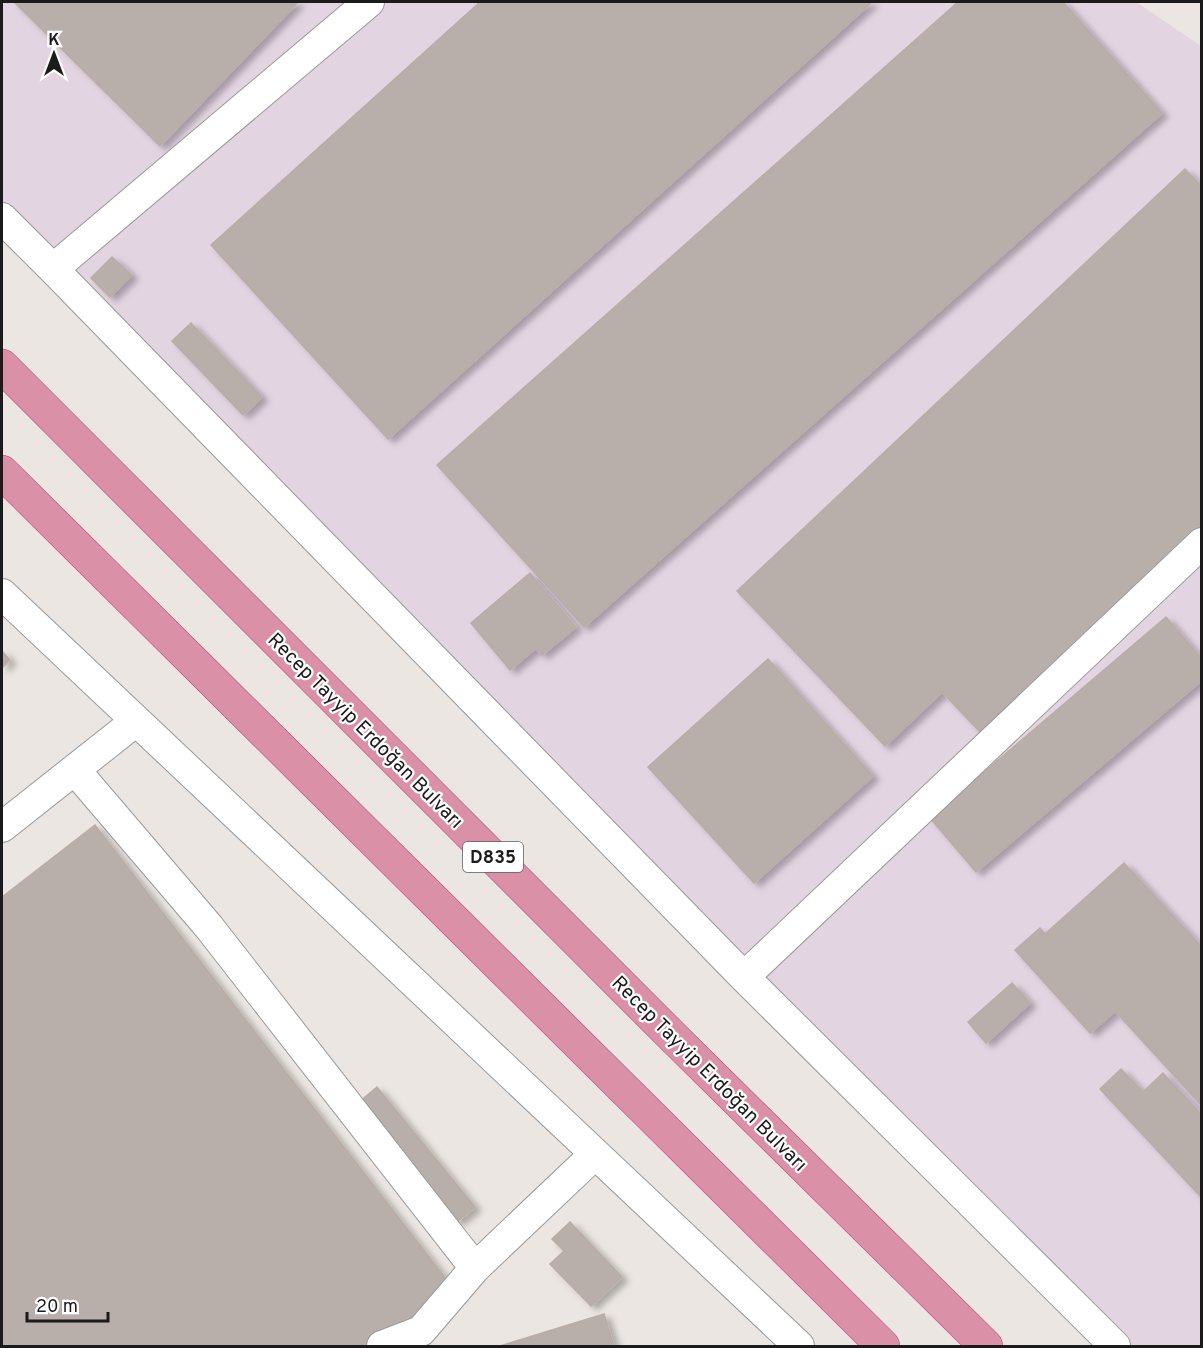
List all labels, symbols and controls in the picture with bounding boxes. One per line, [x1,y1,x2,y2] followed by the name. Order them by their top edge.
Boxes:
[24,24,84,84] north arrow
[48,31,60,51] text: K
[261,628,468,835] street label: Recep Tayyip Erdoğan Bulvarı
[463,842,523,872] road number: D835
[605,971,812,1178] street label: Recep Tayyip Erdoğan Bulvarı
[27,1285,108,1323] scale bar
[36,1296,78,1319] text: 20 m

